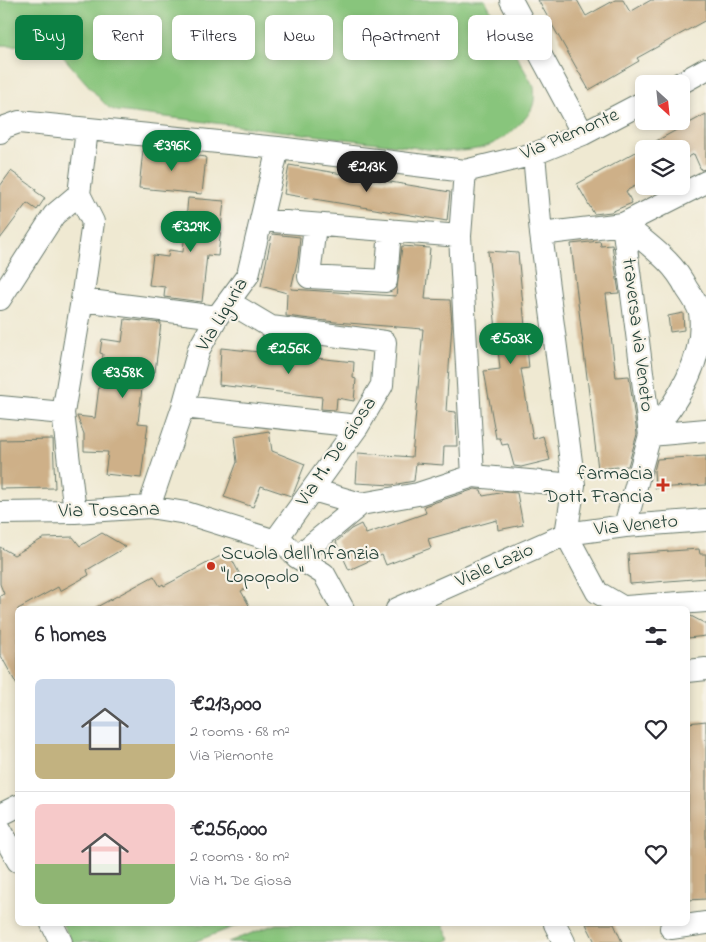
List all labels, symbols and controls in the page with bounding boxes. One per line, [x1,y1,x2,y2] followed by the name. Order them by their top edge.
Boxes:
[15,15,83,60] chip: Buy
[93,15,162,60] chip: Rent
[172,15,255,60] chip: Filters
[265,15,333,60] chip: New
[343,15,458,60] chip: Apartment
[468,15,552,60] chip: House
[635,75,690,130] north arrow
[635,75,690,195] map controls
[515,101,624,169] street label: Via Piemonte
[137,130,207,172] pin: €396K
[153,134,191,158] text: €396K
[635,140,690,195] button: layers
[332,150,402,193] pin: €213K
[348,155,386,179] text: €213K
[156,210,226,253] pin: €329K
[172,215,210,239] text: €329K
[613,257,661,413] street label: traversa via Veneto
[189,272,257,359] street label: Via Liguria
[476,322,546,365] pin: €503K
[490,327,532,351] text: €503K
[254,332,324,375] pin: €256K
[267,337,311,361] text: €256K
[88,356,158,399] pin: €358K
[103,361,143,385] text: €358K
[289,391,385,514] street label: Via M. De Giosa
[543,460,653,512] place label: farmacia Dott. Francia
[657,479,669,491] marker: farmacia Dott. Francia
[57,496,160,526] street label: Via Toscana
[592,507,679,545] street label: Via Veneto
[450,536,539,596] street label: Viale Lazio
[221,540,379,592] place label: Scuola dell'Infanzia "Lopopolo"
[205,560,217,572] marker: Scuola dell'Infanzia "Lopopolo"
[35,621,107,651] text: 6 homes
[642,622,670,650] icon: filters
[190,690,261,720] text: €213,000
[75,699,135,759] icon: home
[642,715,670,743] icon: heart
[190,720,290,744] text: 2 rooms · 68 m²
[190,744,273,768] text: Via Piemonte
[190,815,267,845] text: €256,000
[75,824,135,884] icon: home
[642,840,670,868] icon: heart
[190,845,290,869] text: 2 rooms · 80 m²
[190,869,292,893] text: Via M. De Giosa

